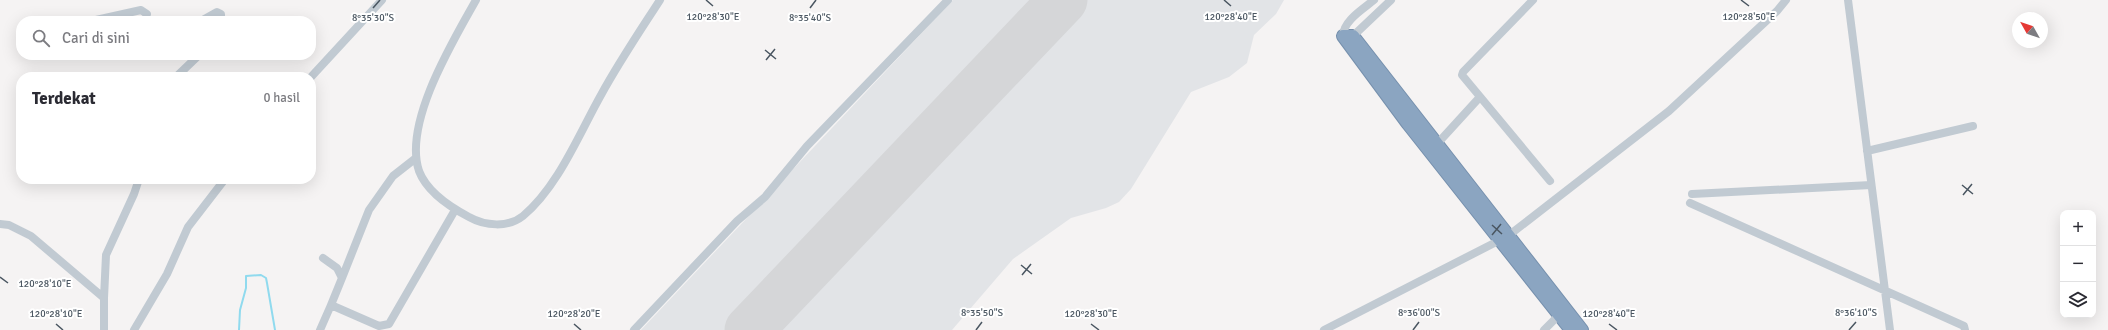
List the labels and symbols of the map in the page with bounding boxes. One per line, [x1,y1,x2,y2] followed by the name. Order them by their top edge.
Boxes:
[686,11,740,23] text: 120°28'30"E
[1204,11,1258,23] text: 120°28'40"E
[1722,11,1776,23] text: 120°28'50"E
[352,12,395,24] text: 8°35'30"S
[789,12,832,24] text: 8°35'40"S
[2012,12,2048,48] north arrow
[18,278,72,290] text: 120°28'10"E
[961,307,1004,319] text: 8°35'50"S
[1398,307,1441,319] text: 8°36'00"S
[1835,307,1878,319] text: 8°36'10"S
[29,308,83,320] text: 120°28'10"E
[547,308,601,320] text: 120°28'20"E
[1064,308,1118,320] text: 120°28'30"E
[1582,308,1636,320] text: 120°28'40"E

